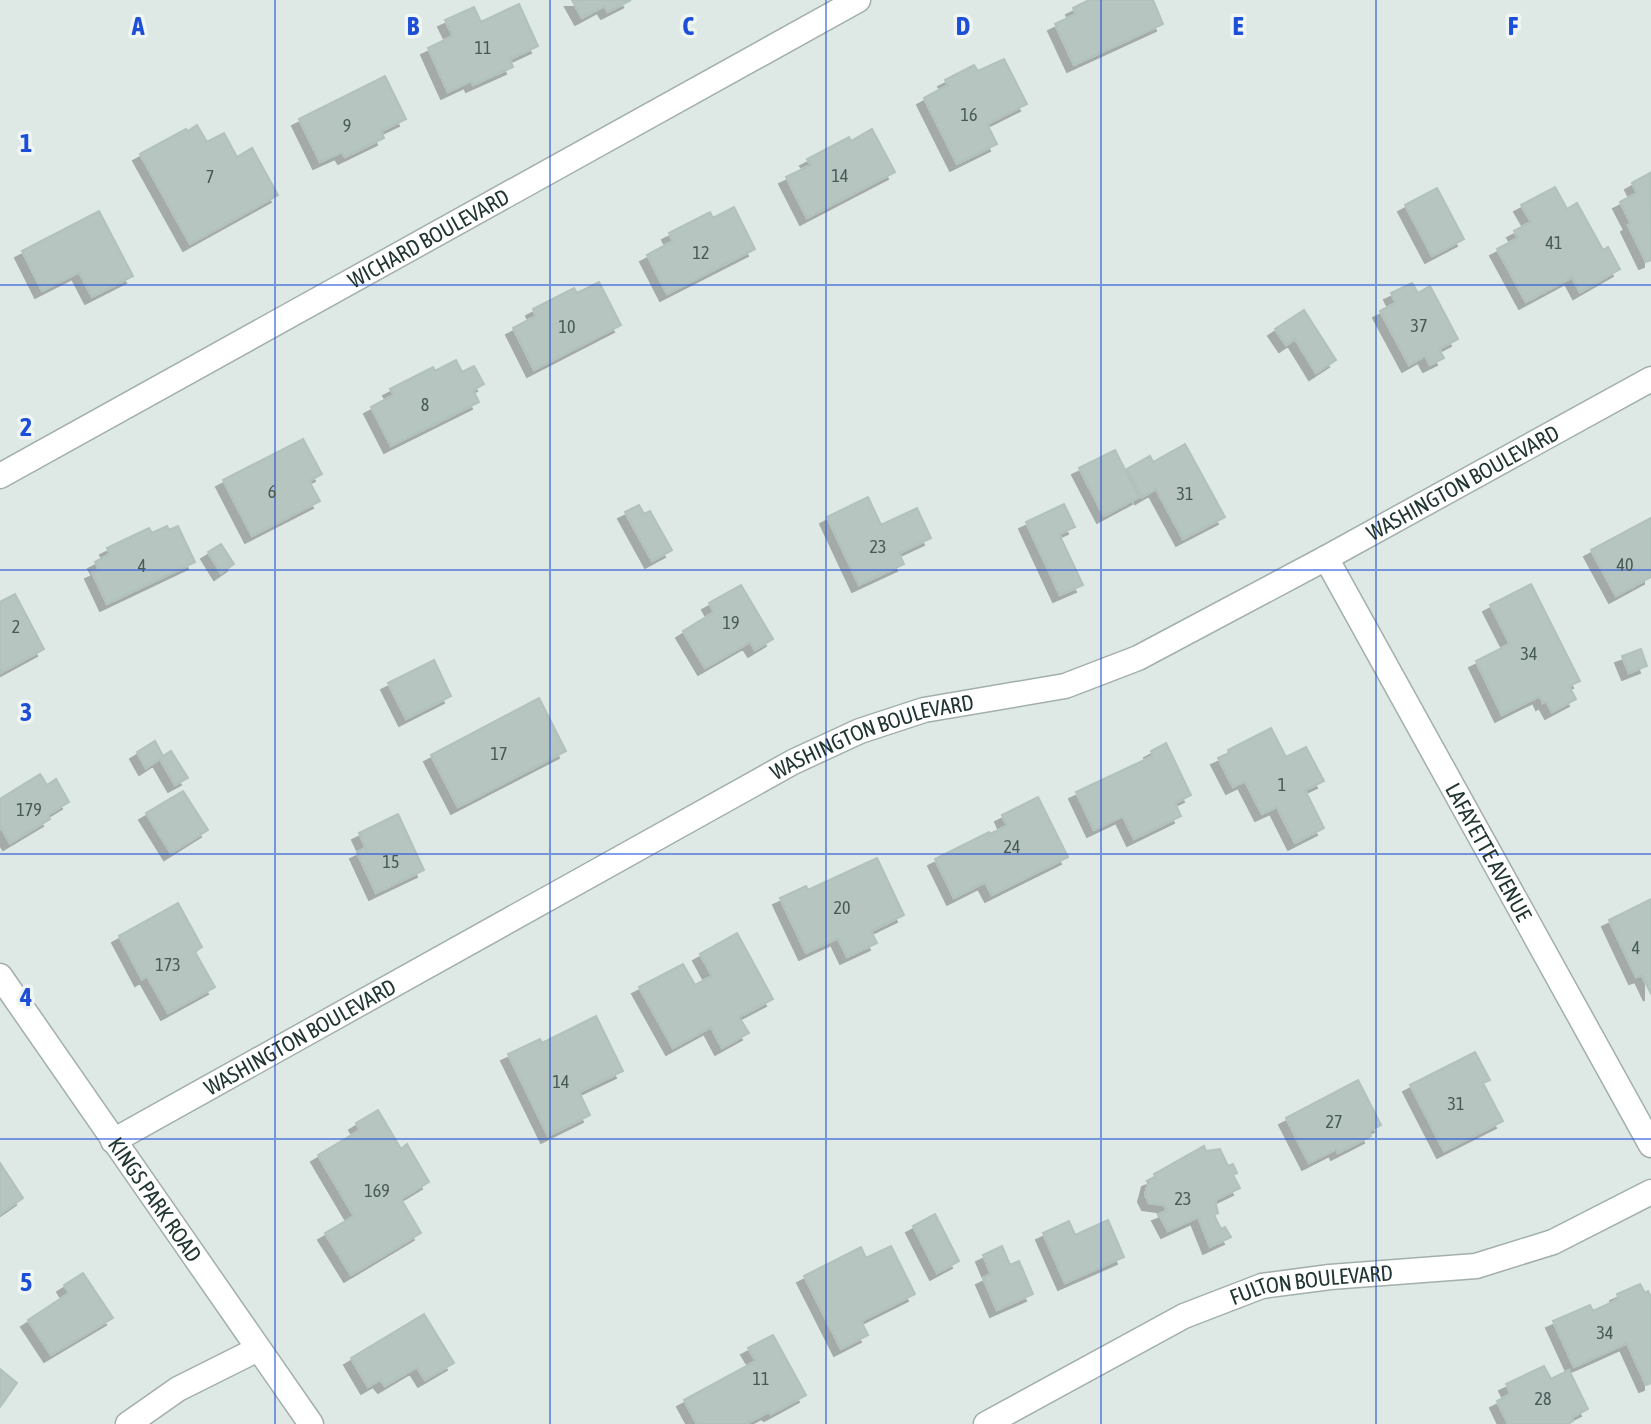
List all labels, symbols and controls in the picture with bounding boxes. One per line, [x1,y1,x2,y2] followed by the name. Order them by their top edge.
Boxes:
[131,11,145,41] text: A
[407,11,420,41] text: B
[682,11,694,41] text: C
[956,11,970,41] text: D
[1232,11,1244,41] text: E
[1508,11,1519,41] text: F
[475,37,491,58] house number: 11
[961,104,977,125] house number: 16
[343,115,351,136] house number: 9
[20,128,32,158] text: 1
[832,165,848,186] house number: 14
[206,166,214,187] house number: 7
[343,183,514,293] street label: WICHARD BOULEVARD
[1546,232,1562,253] house number: 41
[693,242,709,263] house number: 12
[1411,315,1427,336] house number: 37
[559,316,575,337] house number: 10
[421,394,429,415] house number: 8
[20,412,32,442] text: 2
[1362,419,1563,546] street label: WASHINGTON BOULEVARD
[268,481,276,502] house number: 6
[1177,483,1193,504] house number: 31
[870,536,886,557] house number: 23
[1617,554,1633,575] house number: 40
[138,555,146,576] house number: 4
[723,612,739,633] house number: 19
[12,616,20,637] house number: 2
[1521,643,1537,664] house number: 34
[766,689,975,785] street label: WASHINGTON BOULEVARD
[20,697,32,727] text: 3
[491,743,507,764] house number: 17
[1278,774,1286,795] house number: 1
[1440,778,1538,926] street label: LAFAYETTE AVENUE
[16,799,42,820] house number: 179
[1004,836,1020,857] house number: 24
[383,851,399,872] house number: 15
[834,897,850,918] house number: 20
[1632,937,1640,958] house number: 4
[155,954,181,975] house number: 173
[200,973,400,1101] street label: WASHINGTON BOULEVARD
[19,982,32,1012] text: 4
[553,1071,569,1092] house number: 14
[1448,1093,1464,1114] house number: 31
[1326,1111,1342,1132] house number: 27
[103,1132,207,1267] street label: KINGS PARK ROAD
[364,1180,390,1201] house number: 169
[1175,1188,1191,1209] house number: 23
[1226,1259,1394,1310] street label: FULTON BOULEVARD
[20,1267,32,1297] text: 5
[1597,1322,1613,1343] house number: 34
[753,1368,769,1389] house number: 11
[1535,1388,1551,1409] house number: 28

